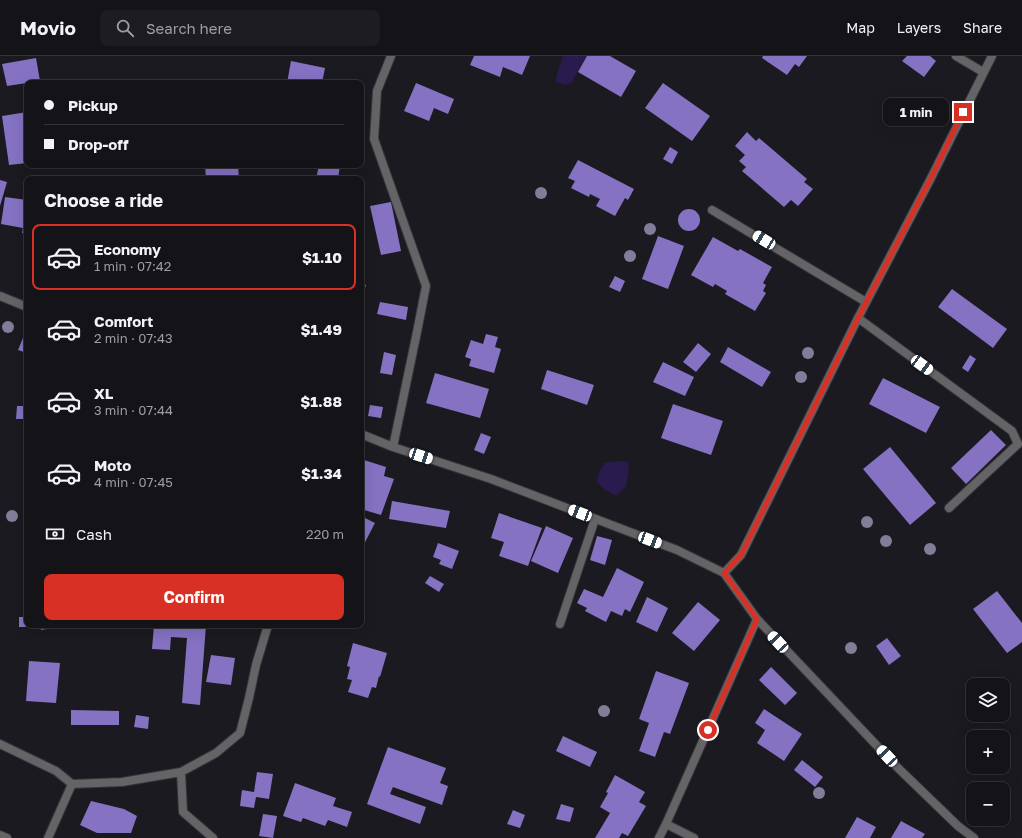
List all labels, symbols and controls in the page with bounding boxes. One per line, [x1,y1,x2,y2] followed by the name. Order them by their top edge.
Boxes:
[100,10,380,46] search box
[20,16,76,39] text: Movio
[114,17,136,39] icon: search
[146,19,232,37] text: Search here
[846,19,875,36] text: Map
[897,19,941,36] text: Layers
[963,19,1002,36] text: Share
[68,96,118,114] text: Pickup
[883,98,949,126] callout: 1 min
[954,103,972,121] route end
[900,104,932,120] text: 1 min
[68,135,128,153] text: Drop-off
[44,189,163,211] text: Choose a ride
[751,229,777,251] car
[46,239,82,275] icon: car
[94,240,161,258] text: Economy
[302,248,342,266] text: $1.10
[94,258,171,274] text: 1 min · 07:42
[46,311,82,347] icon: car
[94,312,153,330] text: Comfort
[301,320,342,338] text: $1.49
[94,330,173,346] text: 2 min · 07:43
[909,353,935,377] car
[46,383,82,419] icon: car
[94,384,113,402] text: XL
[300,392,342,410] text: $1.88
[94,402,173,418] text: 3 min · 07:44
[408,447,434,465] car
[46,455,82,491] icon: car
[94,456,131,474] text: Moto
[301,464,342,482] text: $1.34
[94,474,173,490] text: 4 min · 07:45
[567,503,593,523] car
[44,523,66,545] icon: cash
[76,525,112,543] text: Cash
[306,526,344,542] text: 220 m
[637,530,663,550] car
[44,574,344,620] button: Confirm
[765,629,791,655] car
[966,678,1010,826] map controls
[966,678,1010,722] button: layers
[699,721,717,739] route start
[966,730,1010,774] button: +
[874,743,900,769] car
[966,782,1010,826] button: −

